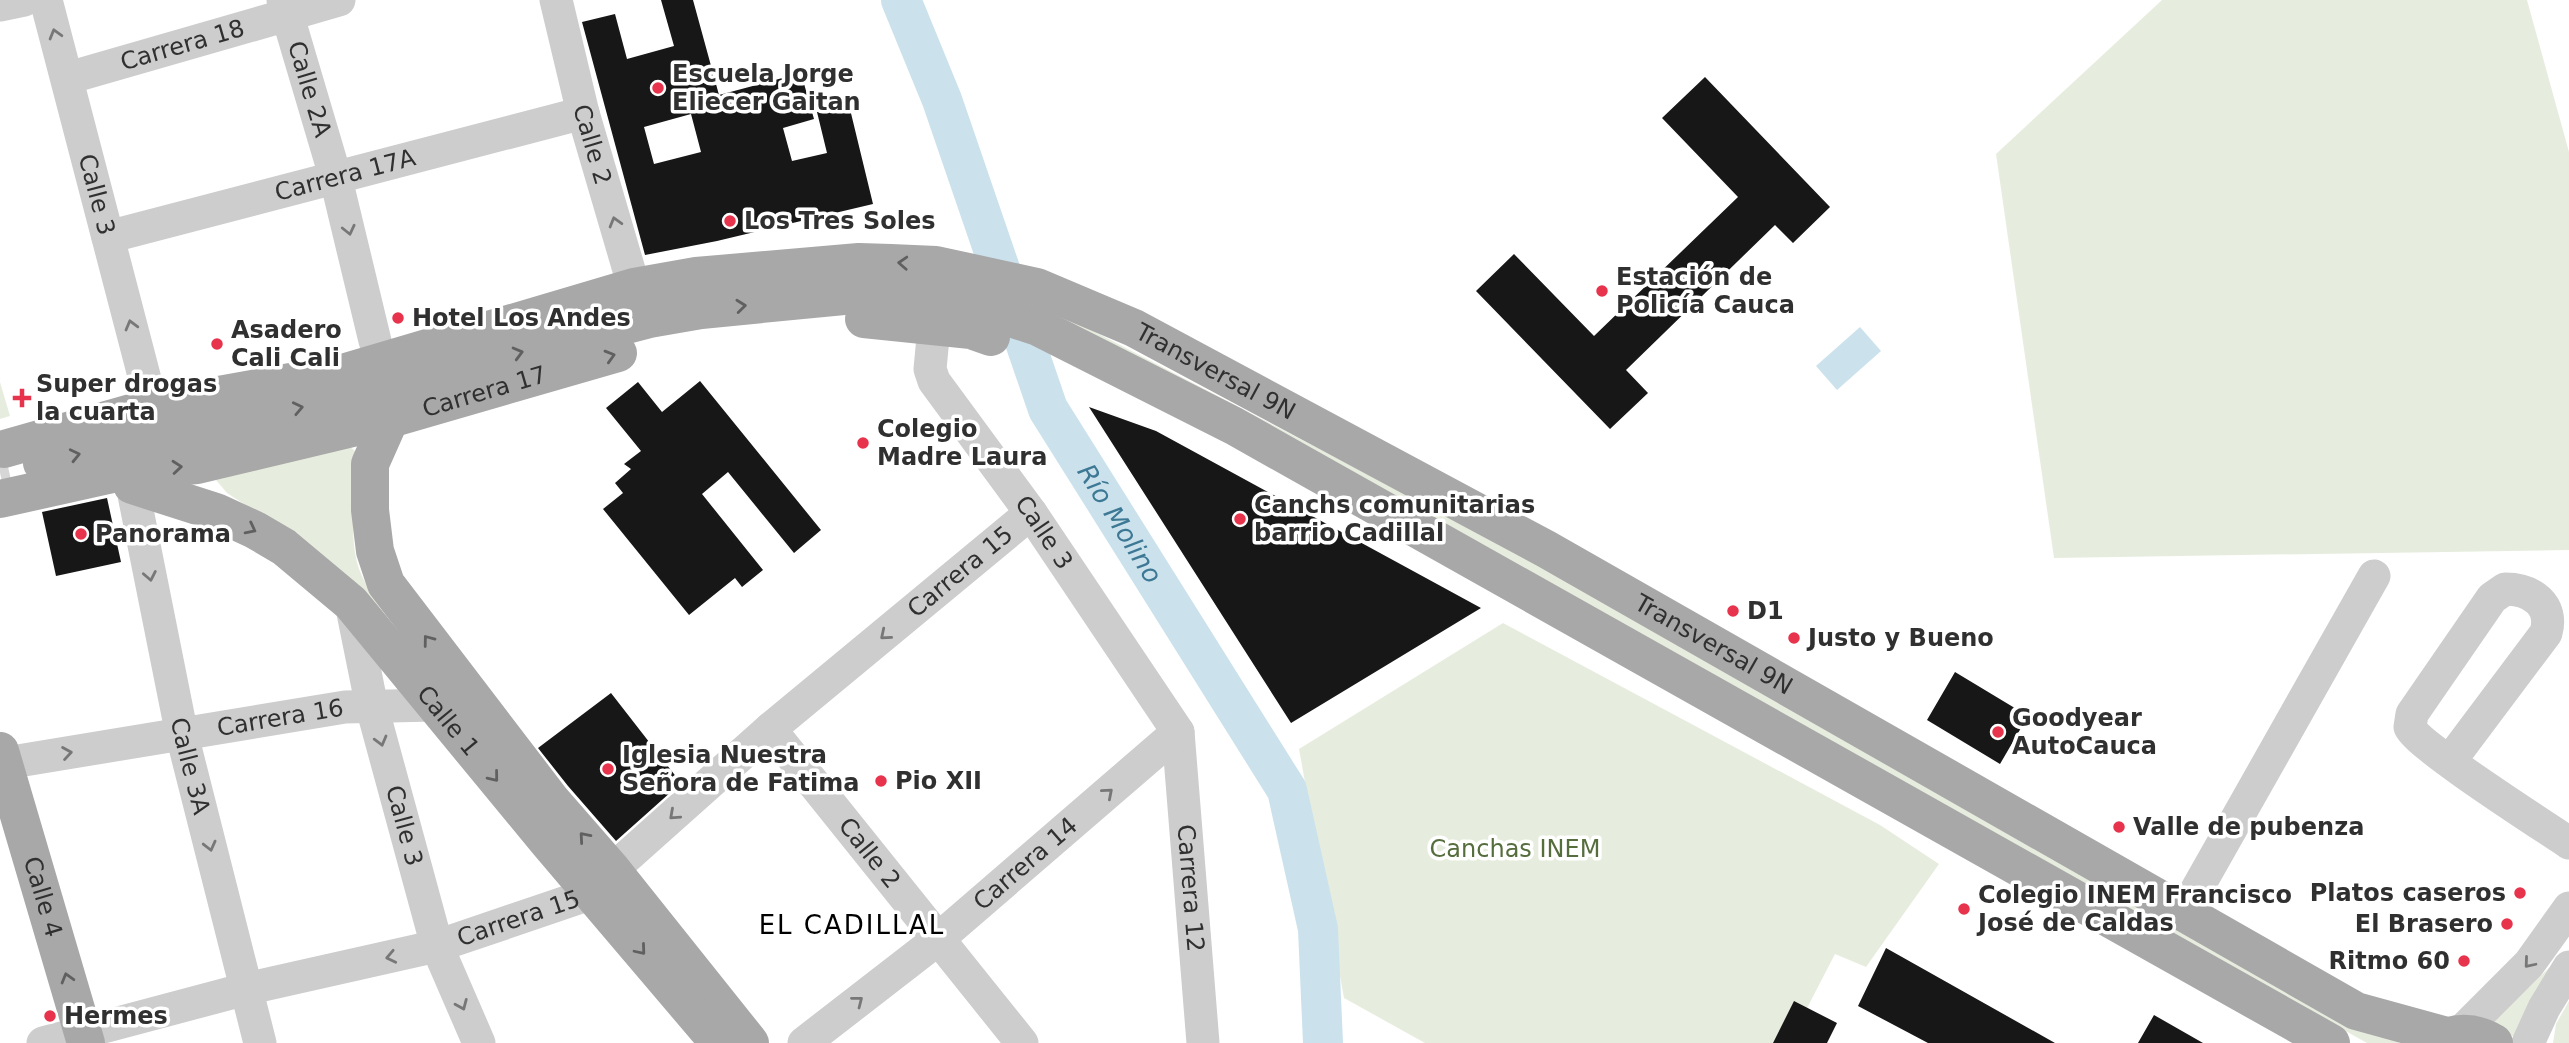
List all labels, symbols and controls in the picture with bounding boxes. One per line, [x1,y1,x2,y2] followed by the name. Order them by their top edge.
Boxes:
[117,14,248,76] street label: Carrera 18
[49,28,64,40] one-way arrow
[282,38,337,141] street label: Calle 2A
[672,60,861,116] place label: Escuela Jorge Eliecer Gaitan
[650,80,666,96] marker: Escuela Jorge Eliecer Gaitan
[567,102,617,188] street label: Calle 2
[272,143,419,207] street label: Carrera 17A
[73,151,121,238] street label: Calle 3
[744,207,935,235] place label: Los Tres Soles
[722,213,738,229] marker: Los Tres Soles
[608,216,623,228] one-way arrow
[340,224,355,236] one-way arrow
[897,256,908,271] one-way arrow
[1616,263,1795,319] place label: Estación de Policía Cauca
[1594,283,1610,299] marker: Estación de Policía Cauca
[735,299,746,314] one-way arrow
[412,304,631,332] place label: Hotel Los Andes
[390,310,406,326] marker: Hotel Los Andes
[231,316,342,372] place label: Asadero Cali Cali
[1130,317,1300,426] street label: Transversal 9N
[125,319,139,331] one-way arrow
[209,336,225,352] marker: Asadero Cali Cali
[512,347,524,361] one-way arrow
[604,349,616,364] one-way arrow
[419,360,550,423] street label: Carrera 17
[36,370,217,426] place label: Super drogas la cuarta
[14,390,30,406] marker: Super drogas la cuarta
[292,402,304,417] one-way arrow
[877,415,1047,471] place label: Colegio Madre Laura
[855,435,871,451] marker: Colegio Madre Laura
[69,449,81,464] one-way arrow
[1071,459,1168,589] water label: Río Molino
[171,460,182,475] one-way arrow
[1009,490,1079,574] street label: Calle 3
[1254,491,1535,547] place label: Canchs comunitarias barrio Cadillal
[1232,511,1248,527] marker: Canchs comunitarias barrio Cadillal
[95,520,231,548] place label: Panorama
[244,520,256,534] one-way arrow
[902,520,1018,623] street label: Carrera 15
[73,526,89,542] marker: Panorama
[142,570,157,582] one-way arrow
[1629,588,1797,701] street label: Transversal 9N
[1747,597,1784,625] place label: D1
[1725,603,1741,619] marker: D1
[1806,624,1994,652] place label: Justo y Bueno
[880,627,893,639] one-way arrow
[1786,630,1802,646] marker: Justo y Bueno
[423,635,436,648] one-way arrow
[411,680,485,762] street label: Calle 1
[215,693,346,742] street label: Carrera 16
[2012,704,2157,760] place label: Goodyear AutoCauca
[165,715,216,818] street label: Calle 3A
[1990,724,2006,740] marker: Goodyear AutoCauca
[373,735,388,747] one-way arrow
[622,741,859,797] place label: Iglesia Nuestra Señora de Fatima
[61,746,73,761] one-way arrow
[600,761,616,777] marker: Iglesia Nuestra Señora de Fatima
[895,767,982,795] place label: Pio XII
[486,768,498,781] one-way arrow
[873,773,889,789] marker: Pio XII
[380,782,429,869] street label: Calle 3
[1100,789,1113,801] one-way arrow
[670,806,683,819] one-way arrow
[968,811,1083,916] street label: Carrera 14
[833,812,906,894] street label: Calle 2
[2133,813,2364,841] place label: Valle de pubenza
[2111,819,2127,835] marker: Valle de pubenza
[1171,823,1210,953] street label: Carrera 12
[580,833,592,846] one-way arrow
[1430,835,1600,863] park label: Canchas INEM
[202,840,216,852] one-way arrow
[18,853,68,940] street label: Calle 4
[2310,879,2506,907] place label: Platos caseros
[1976,881,2292,937] place label: Colegio INEM Francisco José de Caldas
[454,884,584,952] street label: Carrera 15
[2512,885,2528,901] marker: Platos caseros
[1956,901,1972,917] marker: Colegio INEM Francisco José de Caldas
[759,910,945,940] district label: EL CADILLAL
[2355,910,2493,938] place label: El Brasero
[2499,916,2515,932] marker: El Brasero
[633,942,645,955] one-way arrow
[2329,947,2450,975] place label: Ritmo 60
[385,948,397,963] one-way arrow
[2456,953,2472,969] marker: Ritmo 60
[2524,955,2537,968] one-way arrow
[60,972,75,984] one-way arrow
[850,997,863,1010] one-way arrow
[454,998,468,1010] one-way arrow
[64,1002,168,1030] place label: Hermes
[42,1008,58,1024] marker: Hermes

